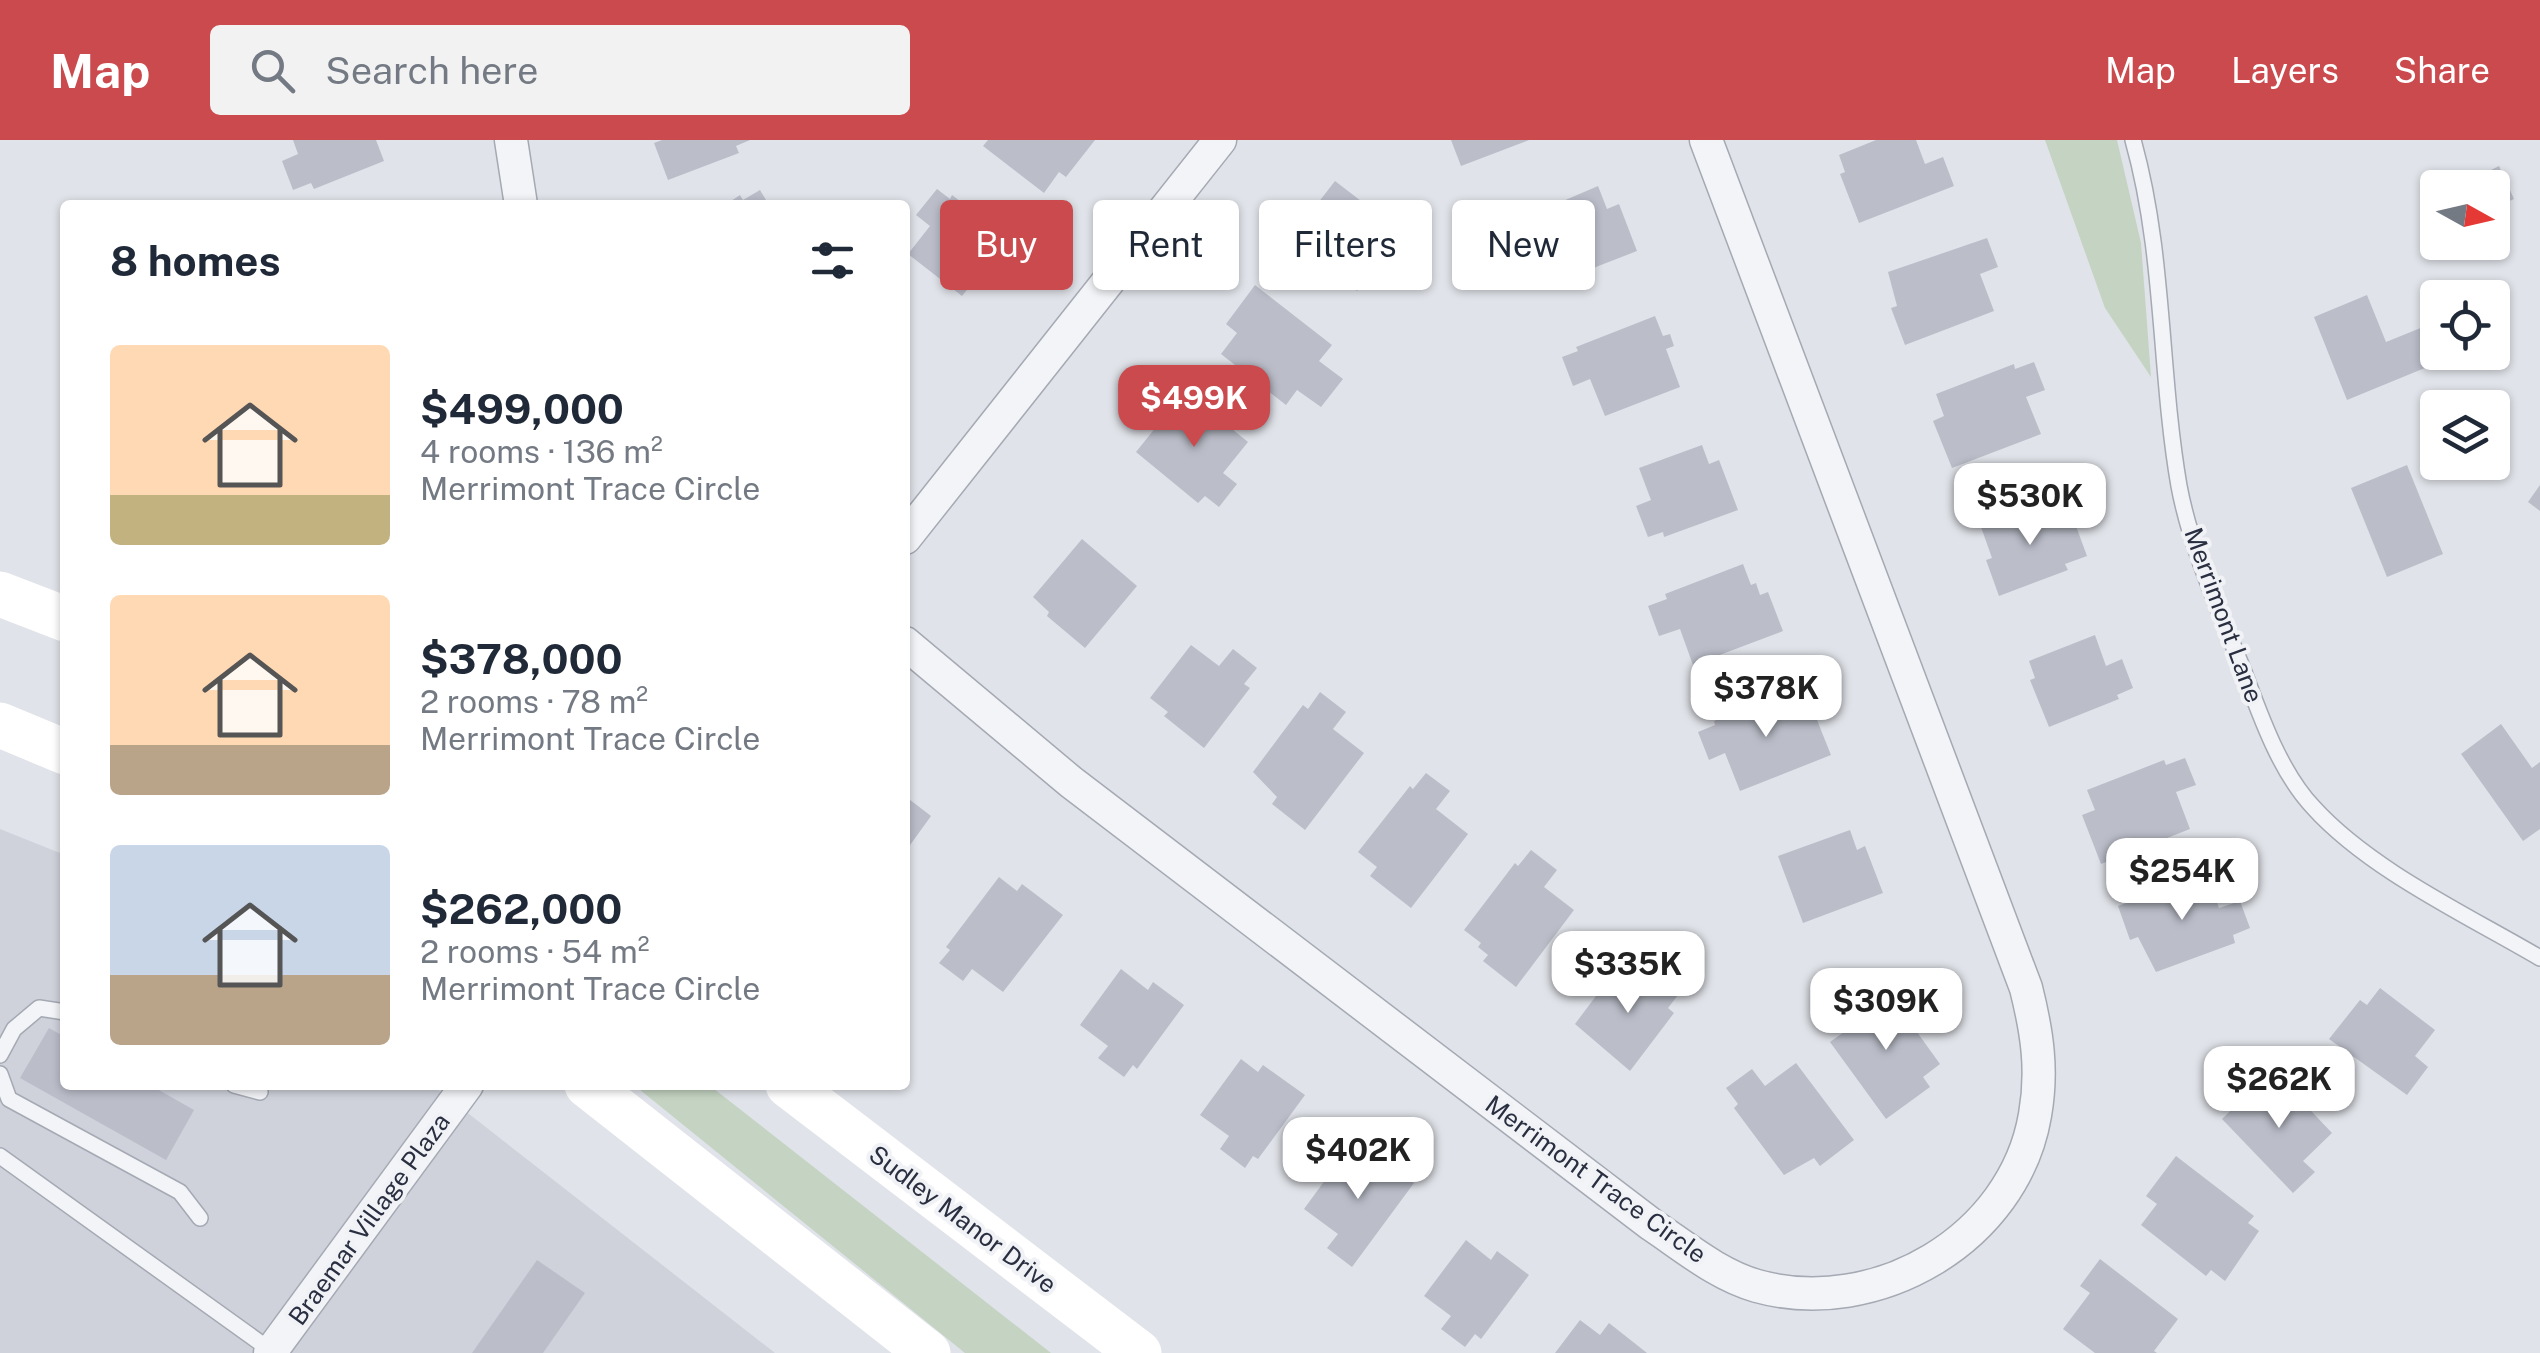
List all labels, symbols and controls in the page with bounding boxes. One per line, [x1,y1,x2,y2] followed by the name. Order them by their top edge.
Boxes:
[210,25,910,115] search box
[50,42,150,99] text: Map
[245,43,300,98] icon: search
[325,48,539,93] text: Search here
[2105,50,2176,91] text: Map
[2231,50,2339,91] text: Layers
[2394,50,2490,91] text: Share
[2420,170,2510,260] north arrow
[2420,170,2510,480] map controls
[940,200,1073,290] chip: Buy
[1093,200,1239,290] chip: Rent
[1259,200,1432,290] chip: Filters
[1452,200,1595,290] chip: New
[805,233,860,288] icon: filters
[110,236,281,285] text: 8 homes
[2420,280,2510,370] button: locate
[1124,365,1264,450] pin: $499K
[1140,379,1248,416] text: $499K
[420,384,624,433] text: $499,000
[190,385,310,505] icon: home
[2420,390,2510,480] button: layers
[420,433,663,470] text: 4 rooms · 136 m²
[1960,463,2100,548] pin: $530K
[420,470,760,507] text: Merrimont Trace Circle
[1976,477,2084,514] text: $530K
[2178,523,2270,707] street label: Merrimont Lane
[420,634,622,683] text: $378,000
[190,635,310,755] icon: home
[1696,655,1836,740] pin: $378K
[1713,669,1819,706] text: $378K
[420,683,648,720] text: 2 rooms · 78 m²
[420,720,760,757] text: Merrimont Trace Circle
[2112,838,2252,923] pin: $254K
[2128,852,2236,889] text: $254K
[420,884,622,933] text: $262,000
[190,885,310,1005] icon: home
[1558,931,1698,1016] pin: $335K
[420,933,649,970] text: 2 rooms · 54 m²
[1574,945,1682,982] text: $335K
[1816,968,1956,1053] pin: $309K
[420,970,760,1007] text: Merrimont Trace Circle
[1832,982,1940,1019] text: $309K
[2209,1046,2349,1131] pin: $262K
[2226,1060,2332,1097] text: $262K
[1480,1089,1712,1269] street label: Merrimont Trace Circle
[282,1107,456,1331] street label: Braemar Village Plaza
[1288,1117,1428,1202] pin: $402K
[1305,1131,1411,1168] text: $402K
[863,1139,1063,1299] street label: Sudley Manor Drive

